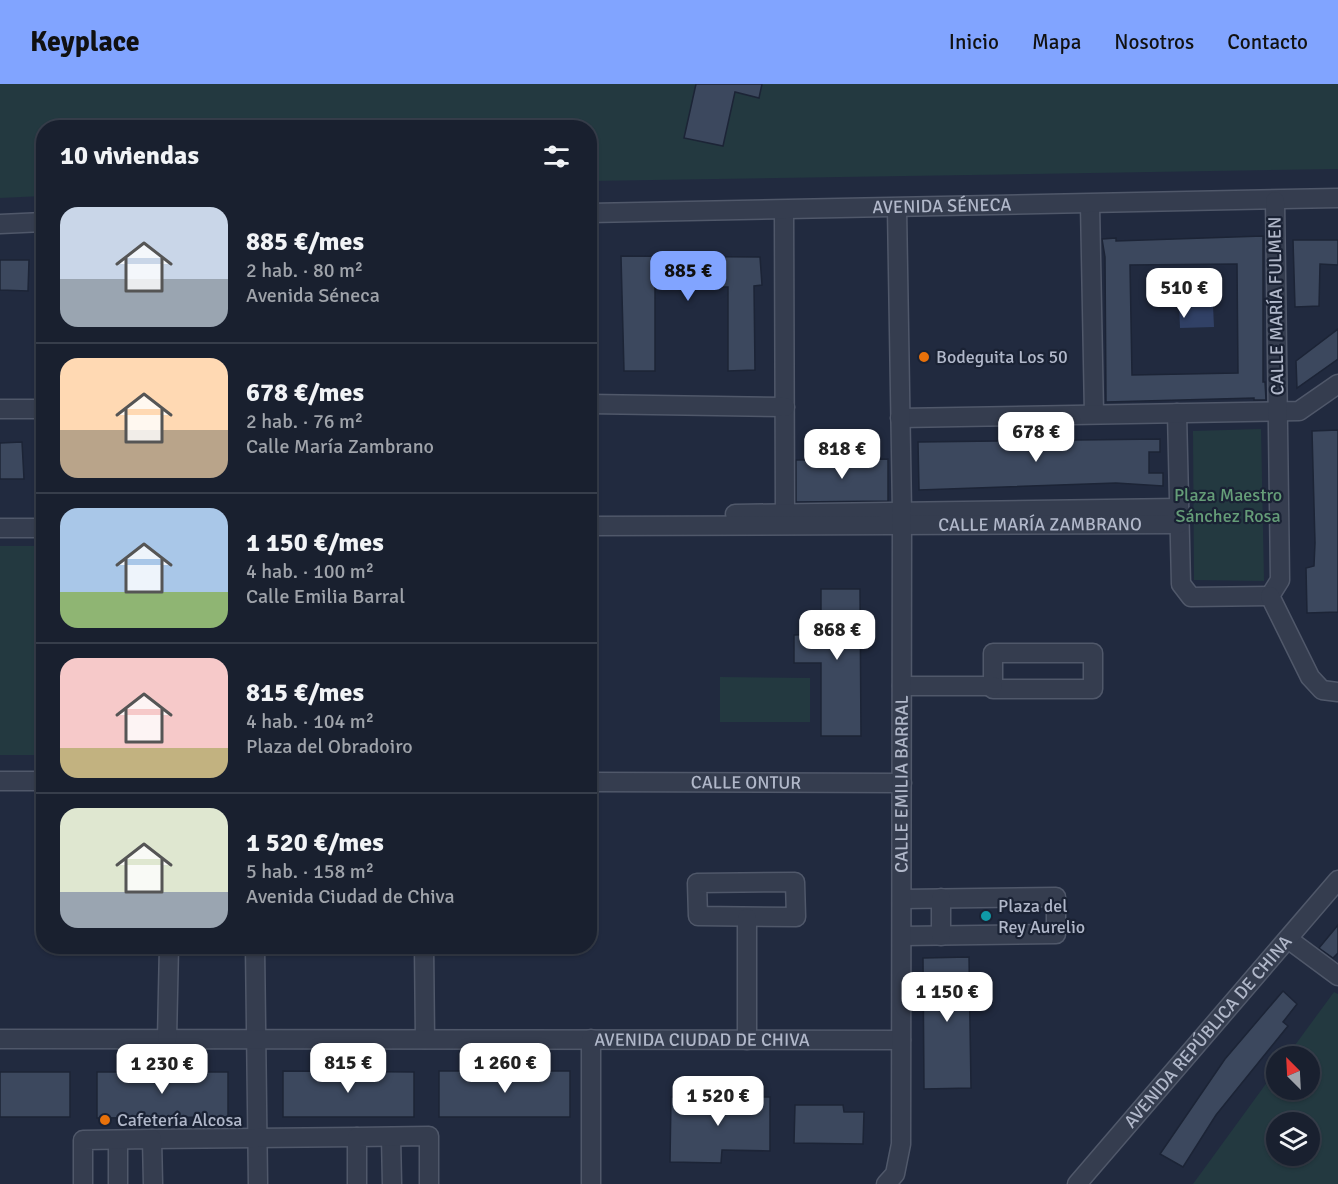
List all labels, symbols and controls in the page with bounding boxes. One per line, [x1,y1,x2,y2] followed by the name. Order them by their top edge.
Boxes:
[30,25,140,59] text: Keyplace
[949,29,999,55] text: Inicio
[1032,29,1081,55] text: Mapa
[1114,29,1194,55] text: Nosotros
[1227,29,1308,55] text: Contacto
[60,140,199,172] text: 10 viviendas
[540,140,573,173] icon: filters
[872,194,1012,218] street label: AVENIDA SÉNECA
[1263,216,1289,396] street label: CALLE MARÍA FULMEN
[246,226,364,258] text: 885 €/mes
[108,231,180,303] icon: home
[646,251,730,302] pin: 885 €
[246,258,363,283] text: 2 hab. · 80 m²
[664,258,712,283] text: 885 €
[1142,268,1226,319] pin: 510 €
[1160,275,1208,300] text: 510 €
[246,283,380,308] text: Avenida Séneca
[936,346,1068,368] place label: Bodeguita Los 50
[917,350,931,364] marker: Bodeguita Los 50
[246,377,364,409] text: 678 €/mes
[108,382,180,454] icon: home
[246,409,363,434] text: 2 hab. · 76 m²
[994,412,1078,463] pin: 678 €
[1012,419,1060,444] text: 678 €
[800,429,884,480] pin: 818 €
[246,434,434,459] text: Calle María Zambrano
[818,436,866,461] text: 818 €
[1174,484,1282,527] park label: Plaza Maestro Sánchez Rosa
[938,513,1142,536] street label: CALLE MARÍA ZAMBRANO
[246,527,384,559] text: 1 150 €/mes
[108,532,180,604] icon: home
[246,559,374,584] text: 4 hab. · 100 m²
[246,584,405,609] text: Calle Emilia Barral
[795,610,879,661] pin: 868 €
[813,617,861,642] text: 868 €
[246,677,364,709] text: 815 €/mes
[108,682,180,754] icon: home
[890,695,913,873] street label: CALLE EMILIA BARRAL
[246,709,374,734] text: 4 hab. · 104 m²
[246,734,413,759] text: Plaza del Obradoiro
[691,771,801,794] street label: CALLE ONTUR
[246,827,384,859] text: 1 520 €/mes
[108,832,180,904] icon: home
[246,859,374,884] text: 5 hab. · 158 m²
[246,884,455,909] text: Avenida Ciudad de Chiva
[998,895,1085,938] place label: Plaza del Rey Aurelio
[979,909,993,923] marker: Plaza del Rey Aurelio
[1119,931,1297,1132] street label: AVENIDA REPÚBLICA DE CHINA
[892,972,1002,1023] pin: 1 150 €
[916,979,978,1004] text: 1 150 €
[594,1029,810,1051] street label: AVENIDA CIUDAD DE CHIVA
[306,1043,390,1094] pin: 815 €
[450,1043,560,1094] pin: 1 260 €
[107,1044,217,1095] pin: 1 230 €
[1266,1046,1320,1100] north arrow
[1266,1046,1320,1166] map controls
[324,1050,372,1075] text: 815 €
[474,1050,536,1075] text: 1 260 €
[131,1051,193,1076] text: 1 230 €
[663,1076,773,1127] pin: 1 520 €
[687,1083,749,1108] text: 1 520 €
[117,1109,242,1131] place label: Cafetería Alcosa
[1266,1112,1320,1166] button: layers
[98,1113,112,1127] marker: Cafetería Alcosa

